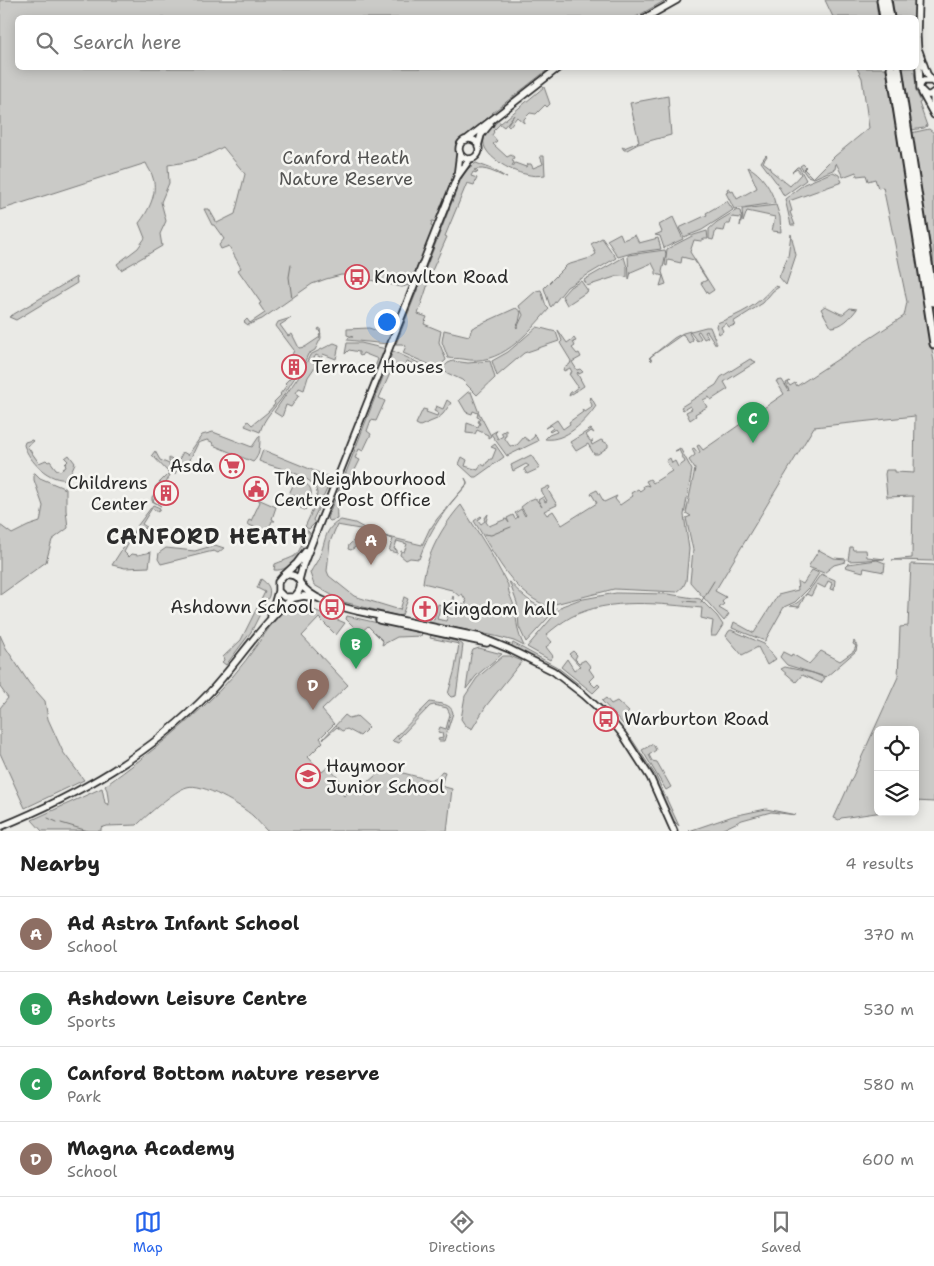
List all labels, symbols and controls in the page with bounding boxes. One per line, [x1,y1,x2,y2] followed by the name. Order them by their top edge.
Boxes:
[15,15,919,70] search box
[33,29,61,57] icon: search
[73,30,182,55] text: Search here
[279,146,413,191] park label: Canford Heath Nature Reserve
[344,264,370,290] bus stop icon: Knowlton Road
[374,265,508,289] place label: Knowlton Road
[374,309,400,335] your location
[281,354,307,380] building icon: Terrace Houses
[312,355,444,379] place label: Terrace Houses
[737,402,769,443] pin: C
[219,453,245,479] supermarket icon: Asda
[170,454,214,478] place label: Asda
[274,467,446,512] place label: The Neighbourhood Centre Post Office
[68,471,148,516] place label: Childrens Center
[243,476,269,502] public building icon: The Neighbourhood Centre Post Office
[153,480,179,506] building icon: Childrens Center
[106,522,308,551] district label: CANFORD HEATH
[355,524,387,565] pin: A
[319,594,345,620] bus stop icon: Ashdown School
[170,595,315,619] place label: Ashdown School
[412,596,438,622] church icon: Kingdom hall
[442,597,557,621] place label: Kingdom hall
[340,628,372,669] pin: B
[297,669,329,710] pin: D
[593,706,619,732] bus stop icon: Warburton Road
[624,707,769,731] place label: Warburton Road
[874,726,919,816] map controls
[874,726,919,771] button: locate
[326,754,445,799] place label: Haymoor Junior School
[295,763,321,789] school or university icon: Haymoor Junior School
[874,771,919,816] button: layers
[20,850,100,878] text: Nearby
[845,853,914,874] text: 4 results
[67,911,299,936] text: Ad Astra Infant School
[30,924,42,945] text: A
[863,924,914,945] text: 370 m
[67,936,117,957] text: School
[67,986,308,1011] text: Ashdown Leisure Centre
[31,999,41,1020] text: B
[864,999,914,1020] text: 530 m
[67,1011,116,1032] text: Sports
[67,1061,380,1086] text: Canford Bottom nature reserve
[31,1074,41,1095] text: C
[863,1074,914,1095] text: 580 m
[67,1086,101,1107] text: Park
[67,1136,235,1161] text: Magna Academy
[30,1149,42,1170] text: D
[862,1149,914,1170] text: 600 m
[67,1161,117,1182] text: School
[133,1208,163,1256] tab: Map
[429,1208,495,1256] tab: Directions
[761,1208,801,1256] tab: Saved

